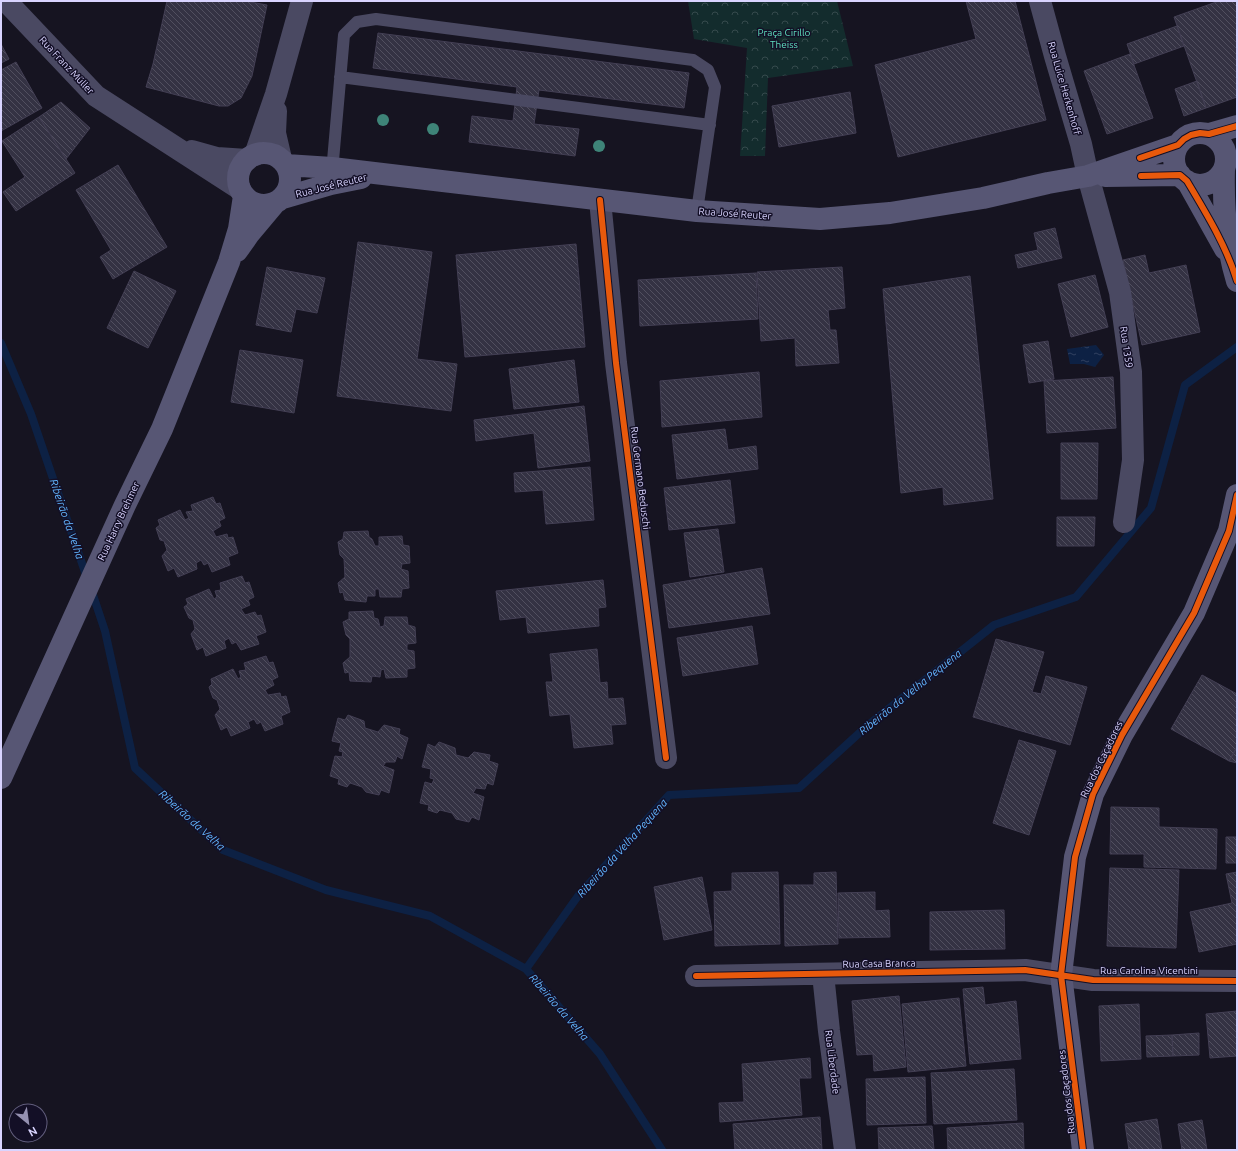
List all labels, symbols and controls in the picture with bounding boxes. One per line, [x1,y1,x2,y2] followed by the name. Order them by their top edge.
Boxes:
[758,27,811,50] park label: Praça Cirillo Theiss
[37,34,96,97] street label: Rua Franz Müller
[1046,40,1083,136] street label: Rua Luice Herkenhoff
[294,171,368,200] street label: Rua José Reuter
[698,205,772,222] street label: Rua José Reuter
[1118,326,1135,369] street label: Rua 1359
[629,426,652,530] street label: Rua Germano Beduschi
[48,477,86,561] water label: Ribeirão da Velha
[95,480,142,562] street label: Rua Harry Brehmer
[856,647,964,737] water label: Ribeirão da Velha Pequena
[1078,719,1125,799] street label: Rua dos Caçadores
[157,787,227,853] water label: Ribeirão da Velha
[575,796,669,900] water label: Ribeirão da Velha Pequena
[842,957,916,970] street label: Rua Casa Branca
[1100,965,1198,976] street label: Rua Carolina Vicentini
[527,971,591,1043] water label: Ribeirão da Velha
[823,1029,842,1095] street label: Rua Liberdade
[1056,1050,1077,1134] street label: Rua dos Caçadores
[8,1103,48,1143] north arrow
[26,1125,39,1139] text: N

